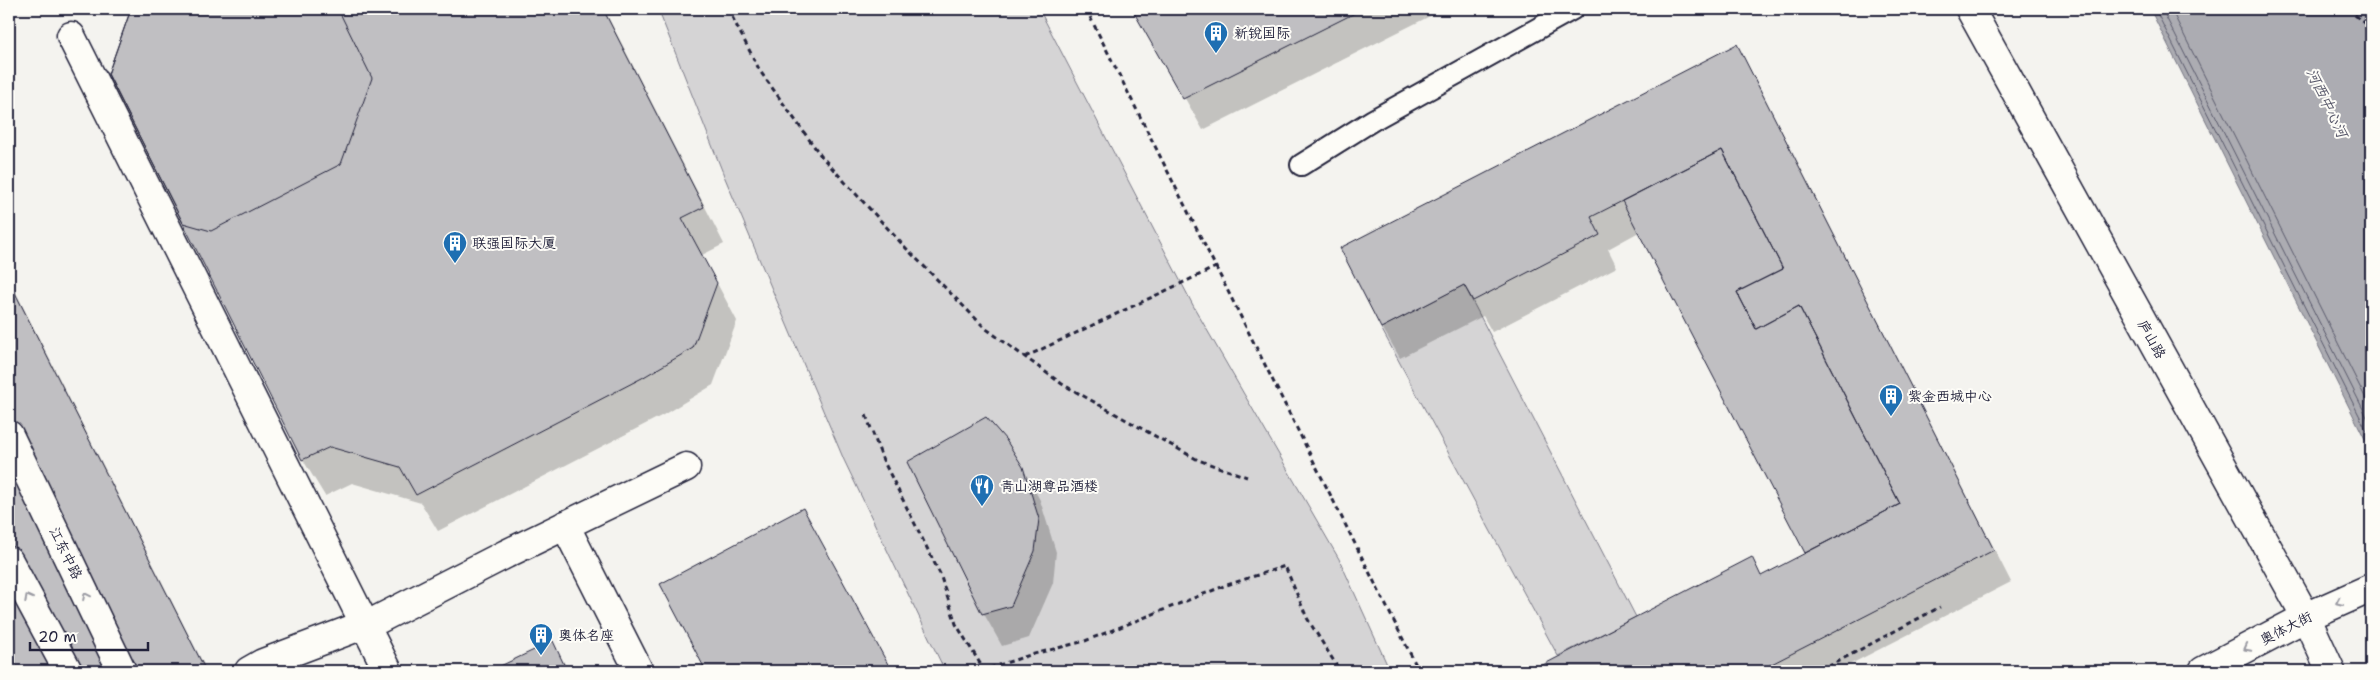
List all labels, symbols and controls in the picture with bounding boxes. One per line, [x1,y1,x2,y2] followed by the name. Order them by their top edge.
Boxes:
[1203,20,1229,54] building icon: 新锐国际
[1234,24,1290,42] place label: 新锐国际
[2302,65,2354,144] water label: 河西中心河
[442,230,468,264] building icon: 联强国际大厦
[472,234,556,252] place label: 联强国际大厦
[2134,316,2170,362] street label: 庐山路
[1878,383,1904,417] building icon: 紫金西城中心
[1908,387,1992,405] place label: 紫金西城中心
[969,473,995,507] restaurant icon: 青山湖尊品酒楼
[1000,477,1098,495] place label: 青山湖尊品酒楼
[46,524,86,582] street label: 江东中路
[82,592,92,601] one-way arrow
[25,594,35,603] one-way arrow
[2335,596,2344,606] one-way arrow
[2257,607,2315,649] street label: 奥体大街
[30,620,148,652] scale bar
[528,622,554,656] building icon: 奥体名座
[558,626,614,644] place label: 奥体名座
[38,627,77,647] text: 20 m
[2243,642,2252,652] one-way arrow

